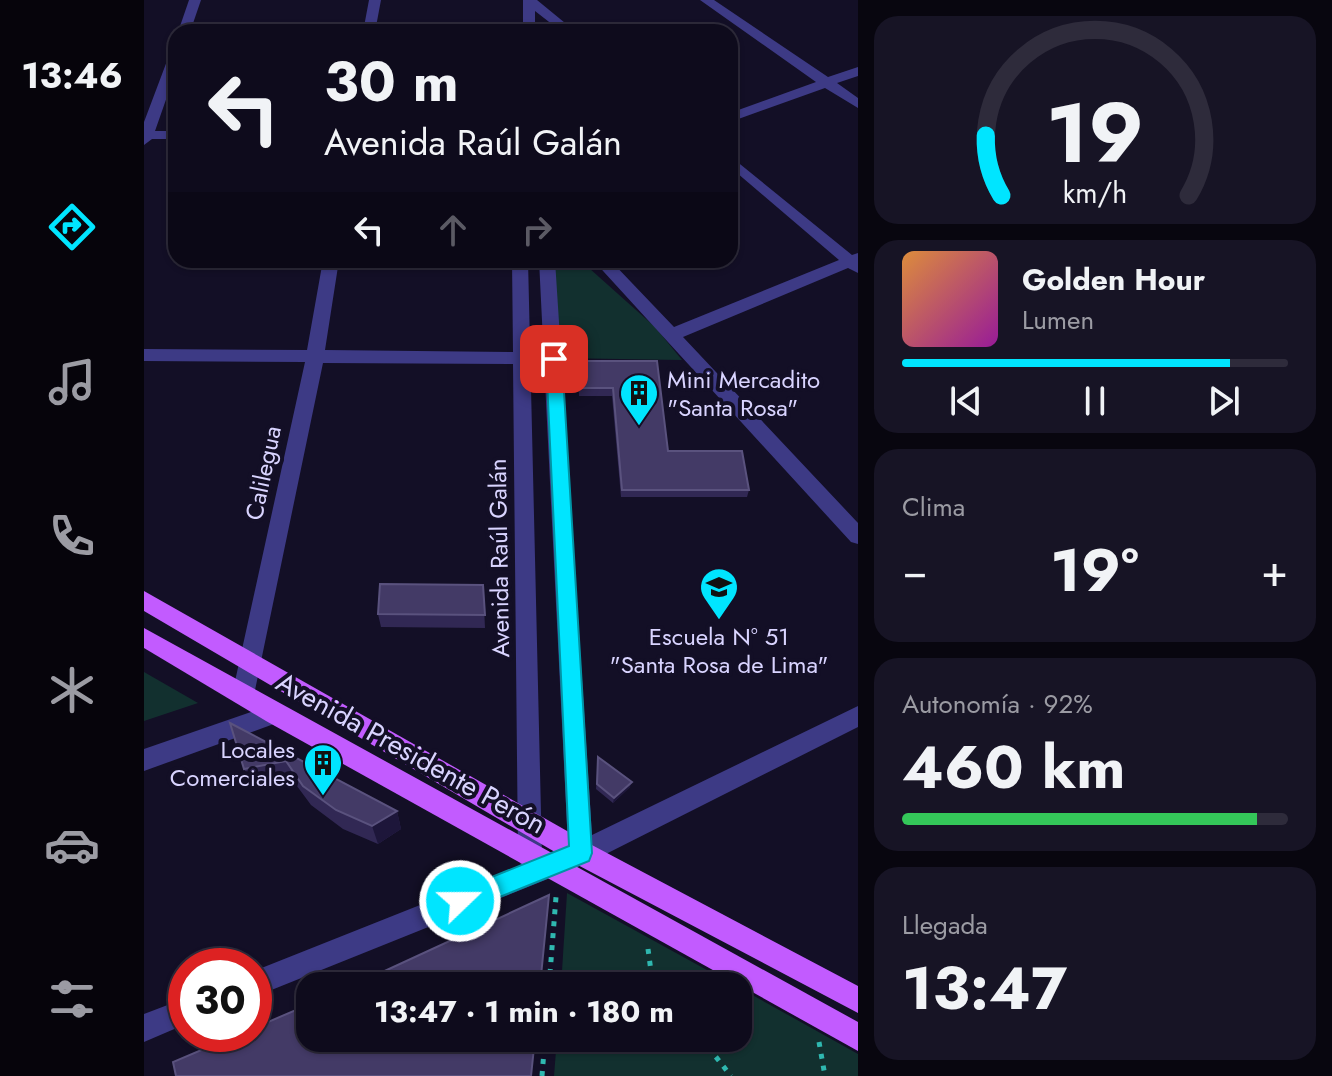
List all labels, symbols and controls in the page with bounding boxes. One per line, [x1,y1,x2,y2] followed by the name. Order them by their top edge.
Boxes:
[324,41,459,122] text: 30 m
[21,49,123,101] text: 13:46
[192,56,296,160] icon: left
[1046,73,1144,193] text: 19
[324,116,622,168] text: Avenida Raúl Galán
[1063,172,1127,214] text: km/h
[44,199,100,255] icon: directions
[347,208,391,252] icon: left
[431,208,475,252] icon: ahead
[515,208,559,252] icon: right
[1022,258,1205,301] text: Golden Hour
[1022,301,1094,339] text: Lumen
[520,325,588,393] pin
[532,337,576,381] icon: arrive
[44,354,100,410] icon: music
[667,362,820,425] place label: Mini Mercadito "Santa Rosa"
[618,372,660,427] building icon: Mini Mercadito "Santa Rosa"
[944,379,988,423] icon: previous
[1073,379,1117,423] icon: pause
[1202,379,1246,423] icon: next
[236,423,290,523] street label: Calilegua
[480,458,518,658] street label: Avenida Raúl Galán
[902,488,965,526] text: Clima
[44,508,100,564] icon: phone
[1050,527,1139,614] text: 19°
[902,539,928,603] text: −
[1261,539,1288,603] text: +
[698,566,740,621] school or university icon: Escuela Nº 51 "Santa Rosa de Lima"
[610,619,828,682] place label: Escuela Nº 51 "Santa Rosa de Lima"
[44,662,100,718] icon: climate
[269,662,553,844] street label: Avenida Presidente Perón
[902,685,1093,723] text: Autonomía · 92%
[902,724,1126,811] text: 460 km
[170,732,295,795] place label: Locales Comerciales
[302,742,344,797] building icon: Locales Comerciales
[44,817,100,873] icon: car
[418,859,502,943] position arrow
[902,906,988,944] text: Llegada
[902,945,1067,1032] text: 13:47
[168,948,272,1052] speed limit sign: 30
[44,971,100,1027] icon: filters
[374,990,674,1033] text: 13:47 · 1 min · 180 m

